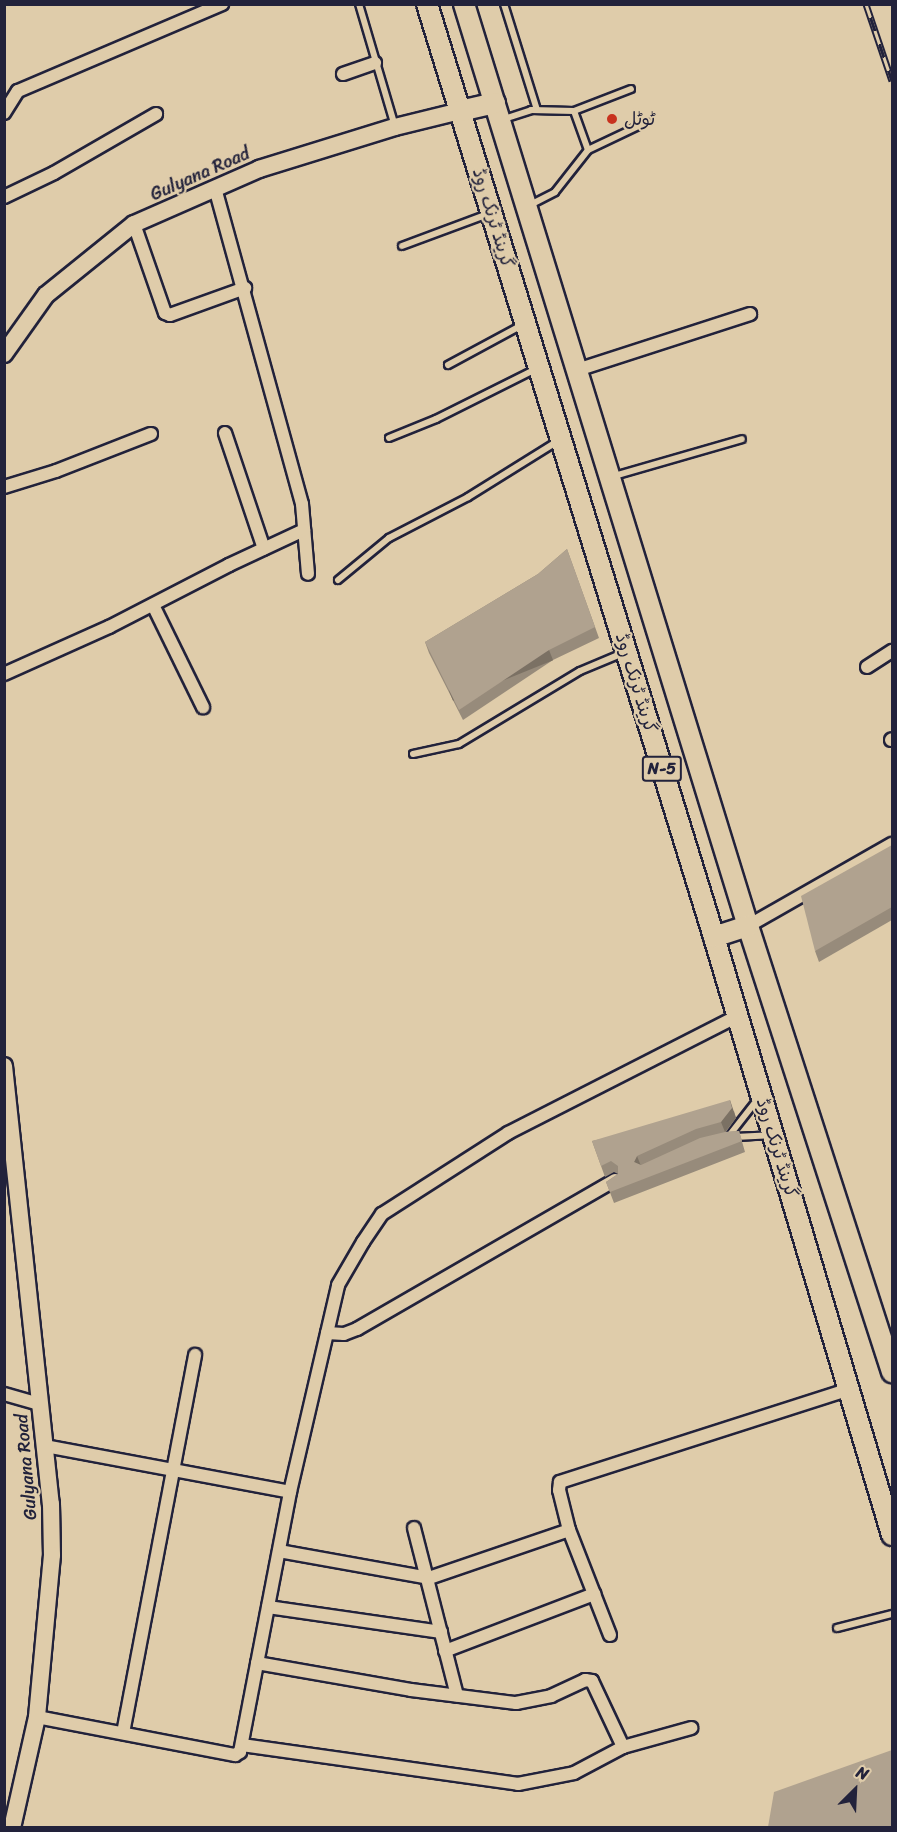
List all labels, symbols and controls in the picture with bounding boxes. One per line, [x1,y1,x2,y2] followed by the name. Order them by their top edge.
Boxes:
[624,108,655,130] place label: ٹوٹل
[605,112,619,126] marker: ٹوٹل
[147,142,253,206] street label: Gulyana Road
[468,166,518,270] street label: گرینڈ ٹرنک روڈ
[611,631,661,735] street label: گرینڈ ٹرنک روڈ
[641,756,683,782] road number: N-5
[752,1096,802,1200] street label: گرینڈ ٹرنک روڈ
[11,1413,41,1521] street label: Gulyana Road
[852,1758,873,1789] text: N
[825,1760,885,1820] north arrow

